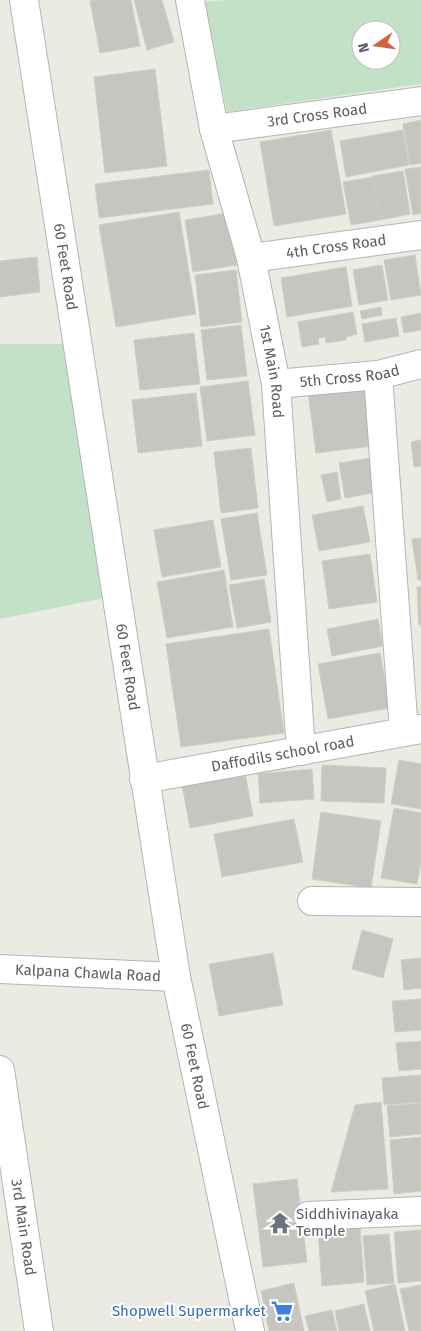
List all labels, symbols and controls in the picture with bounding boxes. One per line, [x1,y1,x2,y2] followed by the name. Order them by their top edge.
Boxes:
[351,20,401,70] north arrow
[354,41,373,54] text: N
[266,99,368,131] street label: 3rd Cross Road
[50,222,81,311] street label: 60 Feet Road
[285,231,387,262] street label: 4th Cross Road
[255,323,287,419] street label: 1st Main Road
[299,361,401,391] street label: 5th Cross Road
[112,622,143,712] street label: 60 Feet Road
[210,732,356,776] street label: Daffodils school road
[15,961,161,985] street label: Kalpana Chawla Road
[177,1022,212,1111] street label: 60 Feet Road
[7,1178,40,1277] street label: 3rd Main Road
[296,1205,399,1240] place label: Siddhivinayaka Temple
[267,1210,293,1236] temple icon: Siddhivinayaka Temple
[269,1298,295,1324] supermarket icon: Shopwell Supermarket
[112,1302,267,1320] place label: Shopwell Supermarket

